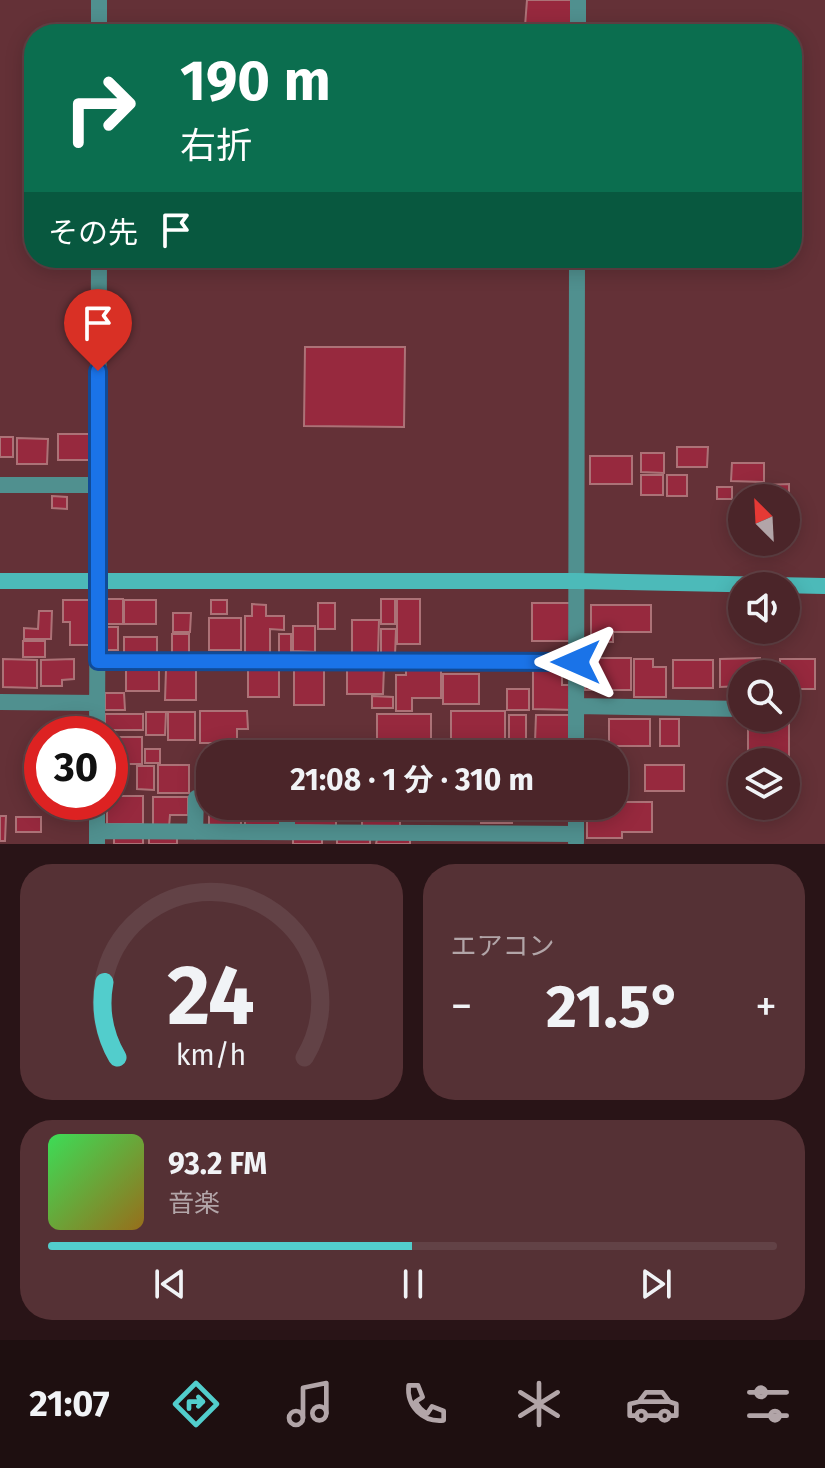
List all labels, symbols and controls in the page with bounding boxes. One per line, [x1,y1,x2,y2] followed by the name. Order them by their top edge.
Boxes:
[180,48,331,115] text: 190 m
[48,56,152,160] icon: right
[180,124,252,168] text: 右折
[154,208,198,252] icon: arrive
[48,215,138,251] text: その先
[64,289,132,371] pin
[76,301,120,345] icon: arrive
[728,484,800,556] north arrow
[728,484,800,820] map controls
[728,572,800,644] button: sound
[534,620,618,704] position arrow
[728,660,800,732] button: search
[24,716,128,820] speed limit sign: 30
[728,748,800,820] button: layers
[290,762,534,798] text: 21:08 · 1 分 · 310 m
[451,931,555,962] text: エアコン
[167,946,255,1046] text: 24
[546,971,681,1043] text: 21.5°
[451,980,473,1033] text: −
[755,980,777,1033] text: +
[176,1038,247,1073] text: km/h
[168,1146,267,1182] text: 93.2 FM
[168,1188,220,1219] text: 音楽
[148,1262,192,1306] icon: previous
[391,1262,435,1306] icon: pause
[634,1262,678,1306] icon: next
[168,1376,224,1432] icon: directions
[282,1376,338,1432] icon: music
[397,1376,453,1432] icon: phone
[511,1376,567,1432] icon: climate
[625,1376,681,1432] icon: car
[740,1376,796,1432] icon: filters
[29,1382,110,1426] text: 21:07

